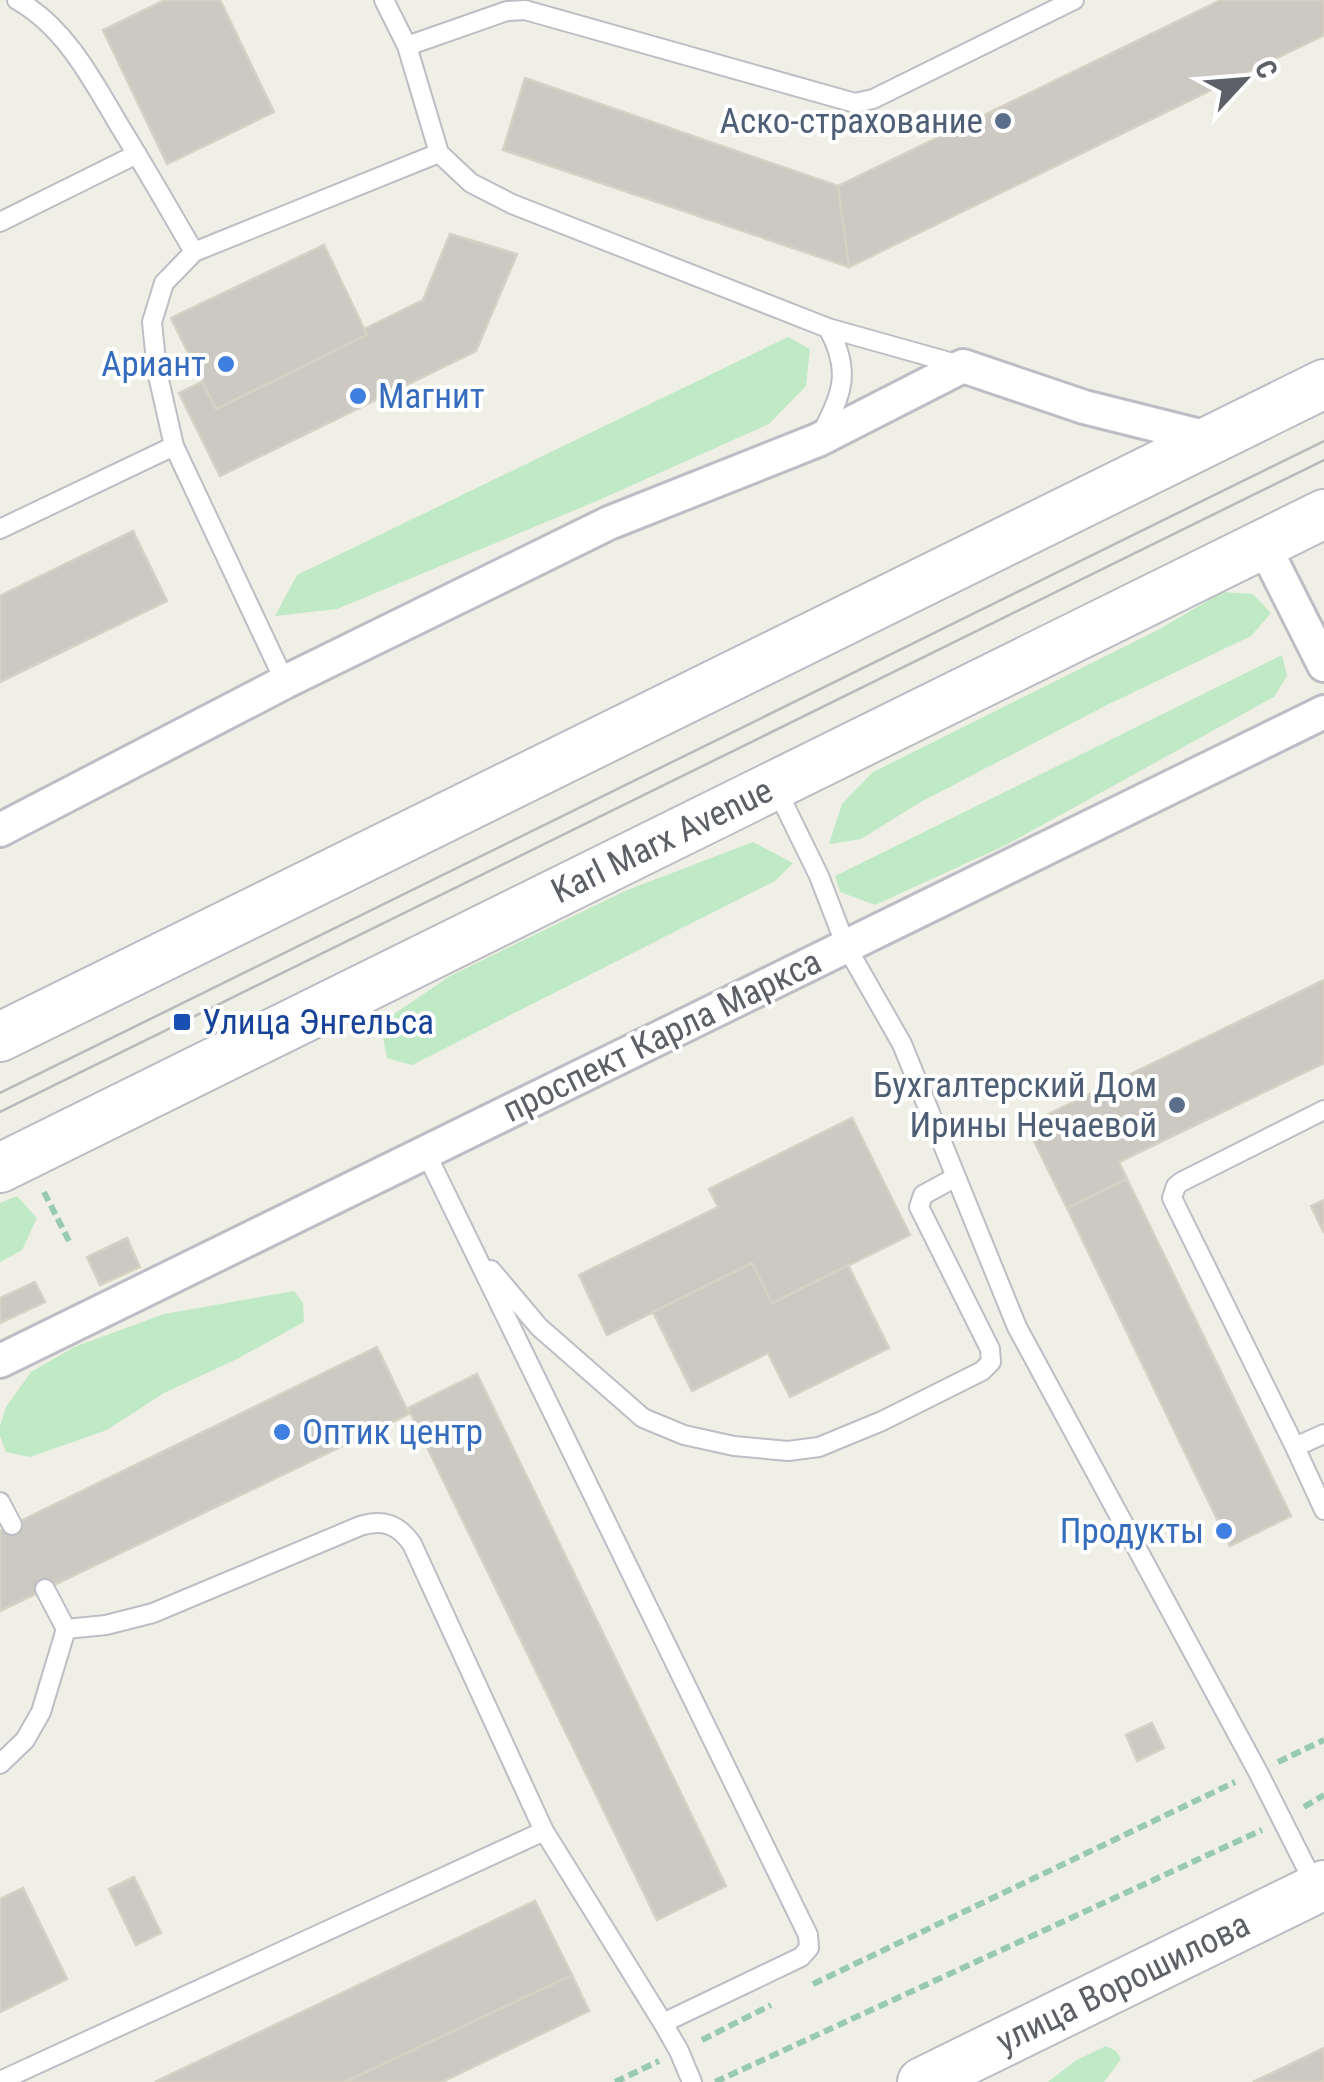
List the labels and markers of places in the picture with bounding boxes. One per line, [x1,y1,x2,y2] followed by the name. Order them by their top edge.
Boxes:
[720,101,983,142] place label: Аско-страхование
[992,110,1014,132] marker: Аско-страхование
[101,344,206,385] place label: Ариант
[215,353,237,375] marker: Ариант
[378,376,485,417] place label: Магнит
[347,385,369,407] marker: Магнит
[202,1002,434,1043] place label: Улица Энгельса
[171,1011,193,1033] marker: Улица Энгельса
[873,1065,1157,1146] place label: Бухгалтерский Дом Ирины Нечаевой
[1166,1094,1188,1116] marker: Бухгалтерский Дом Ирины Нечаевой
[302,1412,483,1453] place label: Оптик центр
[271,1421,293,1443] marker: Оптик центр
[1060,1511,1204,1552] place label: Продукты
[1213,1520,1235,1542] marker: Продукты

